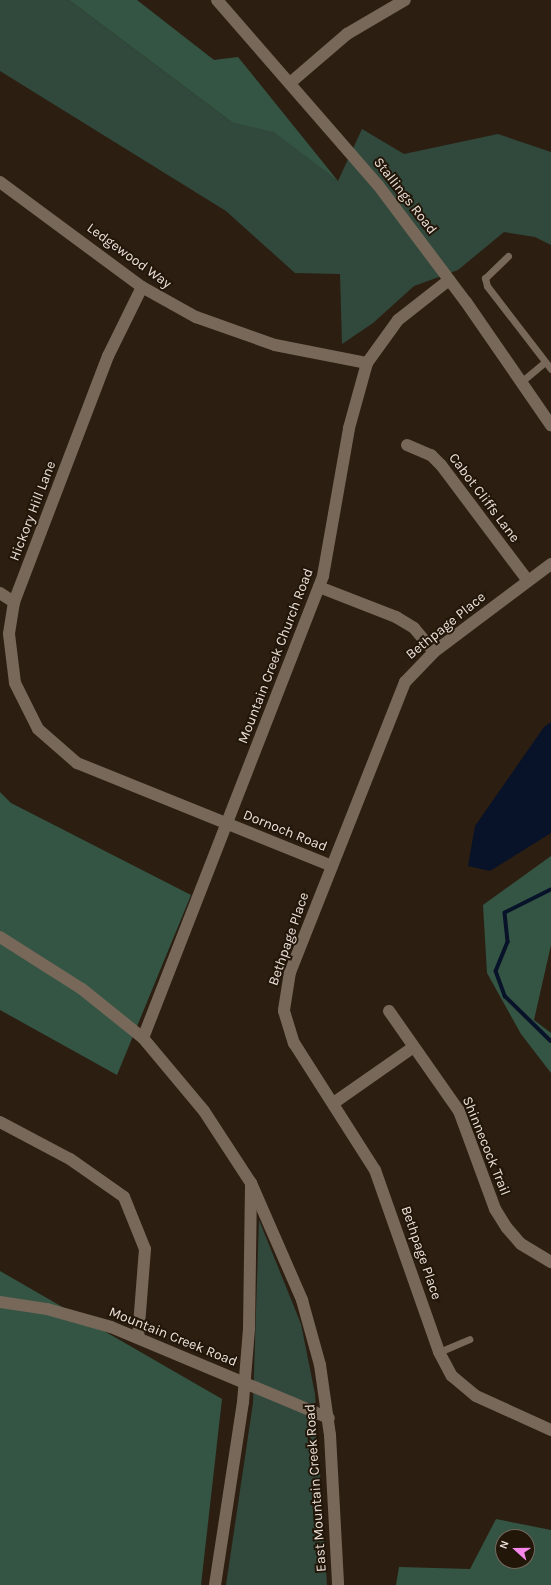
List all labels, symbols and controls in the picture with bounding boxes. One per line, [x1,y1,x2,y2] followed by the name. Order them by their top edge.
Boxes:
[370,154,440,238] street label: Stallings Road
[83,220,175,292] street label: Ledgewood Way
[445,450,523,546] street label: Cabot Cliffs Lane
[6,459,60,563] street label: Hickory Hill Lane
[235,566,317,746] street label: Mountain Creek Church Road
[403,589,489,663] street label: Bethpage Place
[240,806,330,856] street label: Dornoch Road
[265,890,313,988] street label: Bethpage Place
[458,1094,514,1198] street label: Shinnecock Trail
[397,1204,445,1302] street label: Bethpage Place
[106,1304,240,1370] street label: Mountain Creek Road
[302,1403,330,1573] street label: East Mountain Creek Road
[495,1529,535,1569] north arrow
[497,1539,512,1551] text: N

